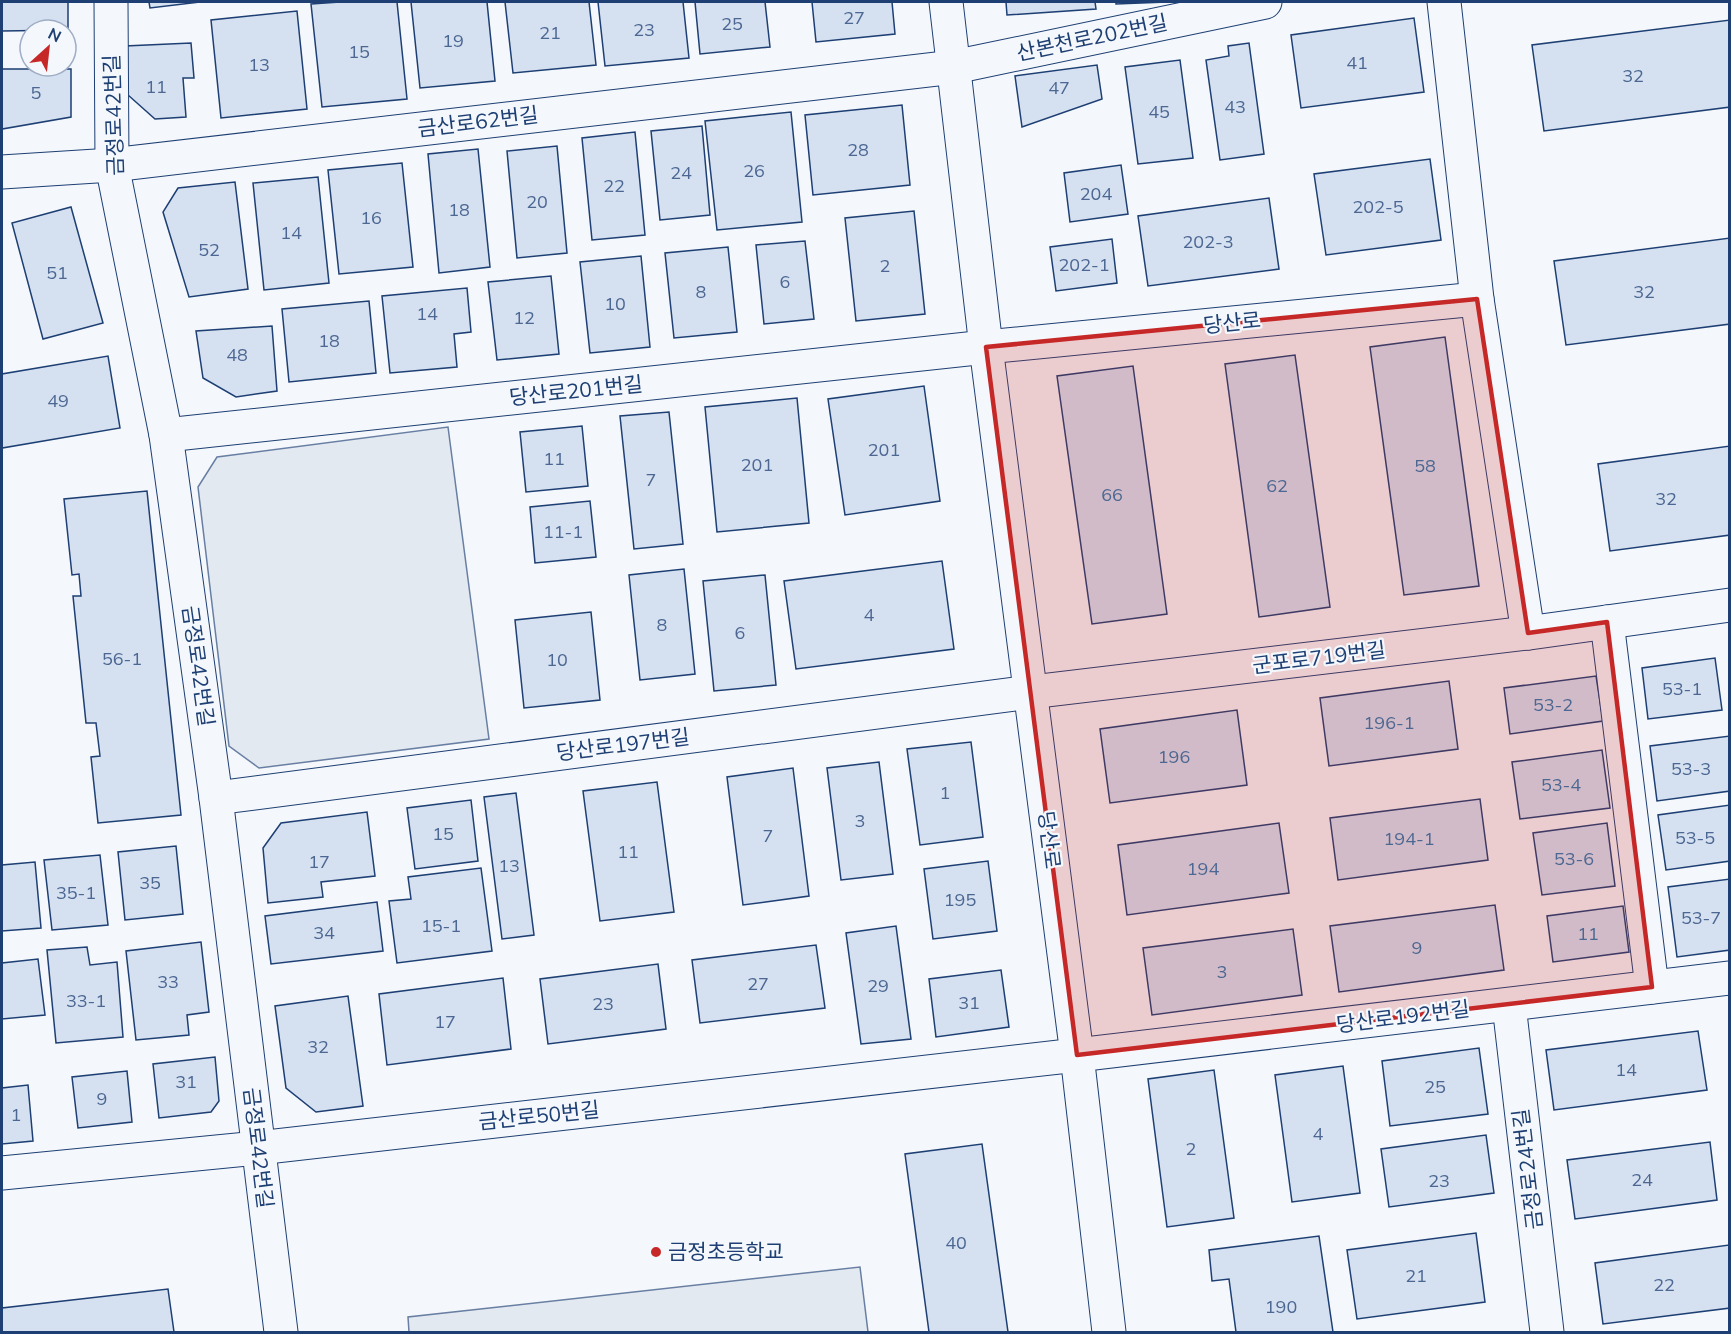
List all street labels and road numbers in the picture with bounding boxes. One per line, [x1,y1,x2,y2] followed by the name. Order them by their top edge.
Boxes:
[1014,8,1170,66] street label: 산본천로202번길
[98,54,128,176] street label: 금정로42번길
[416,101,540,141] street label: 금산로62번길
[1202,306,1262,338] street label: 당산로
[508,370,644,410] street label: 당산로201번길
[178,604,220,728] street label: 금정로42번길
[1251,636,1387,678] street label: 군포로719번길
[555,723,691,765] street label: 당산로197번길
[1034,810,1066,870] street label: 당산로
[1335,995,1471,1037] street label: 당산로192번길
[239,1086,279,1210] street label: 금정로42번길
[477,1096,601,1134] street label: 금산로50번길
[1507,1107,1547,1231] street label: 금정로24번길

